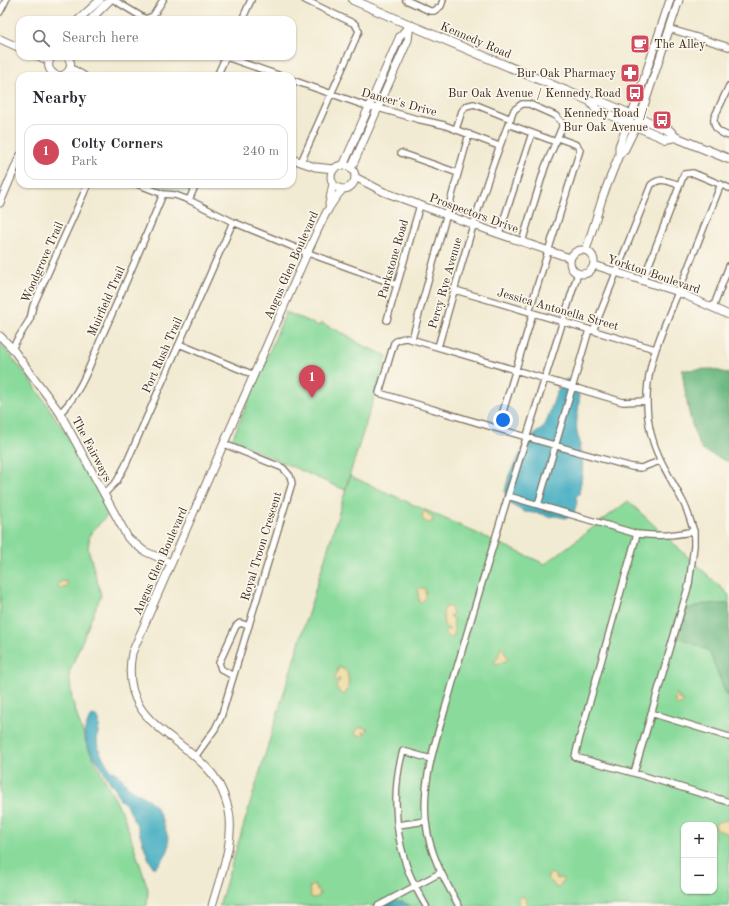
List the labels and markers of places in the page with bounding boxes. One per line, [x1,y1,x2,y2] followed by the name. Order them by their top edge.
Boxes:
[629,33,651,55] cafe icon: The Alley
[654,39,706,51] place label: The Alley
[619,62,641,84] pharmacy icon: Bur Oak Pharmacy
[517,68,617,80] place label: Bur Oak Pharmacy
[624,82,646,104] bus stop icon: Bur Oak Avenue / Kennedy Road
[448,88,621,100] place label: Bur Oak Avenue / Kennedy Road
[563,108,648,134] place label: Kennedy Road / Bur Oak Avenue
[651,109,673,131] bus stop icon: Kennedy Road / Bur Oak Avenue
[299,365,325,398] pin: 1

